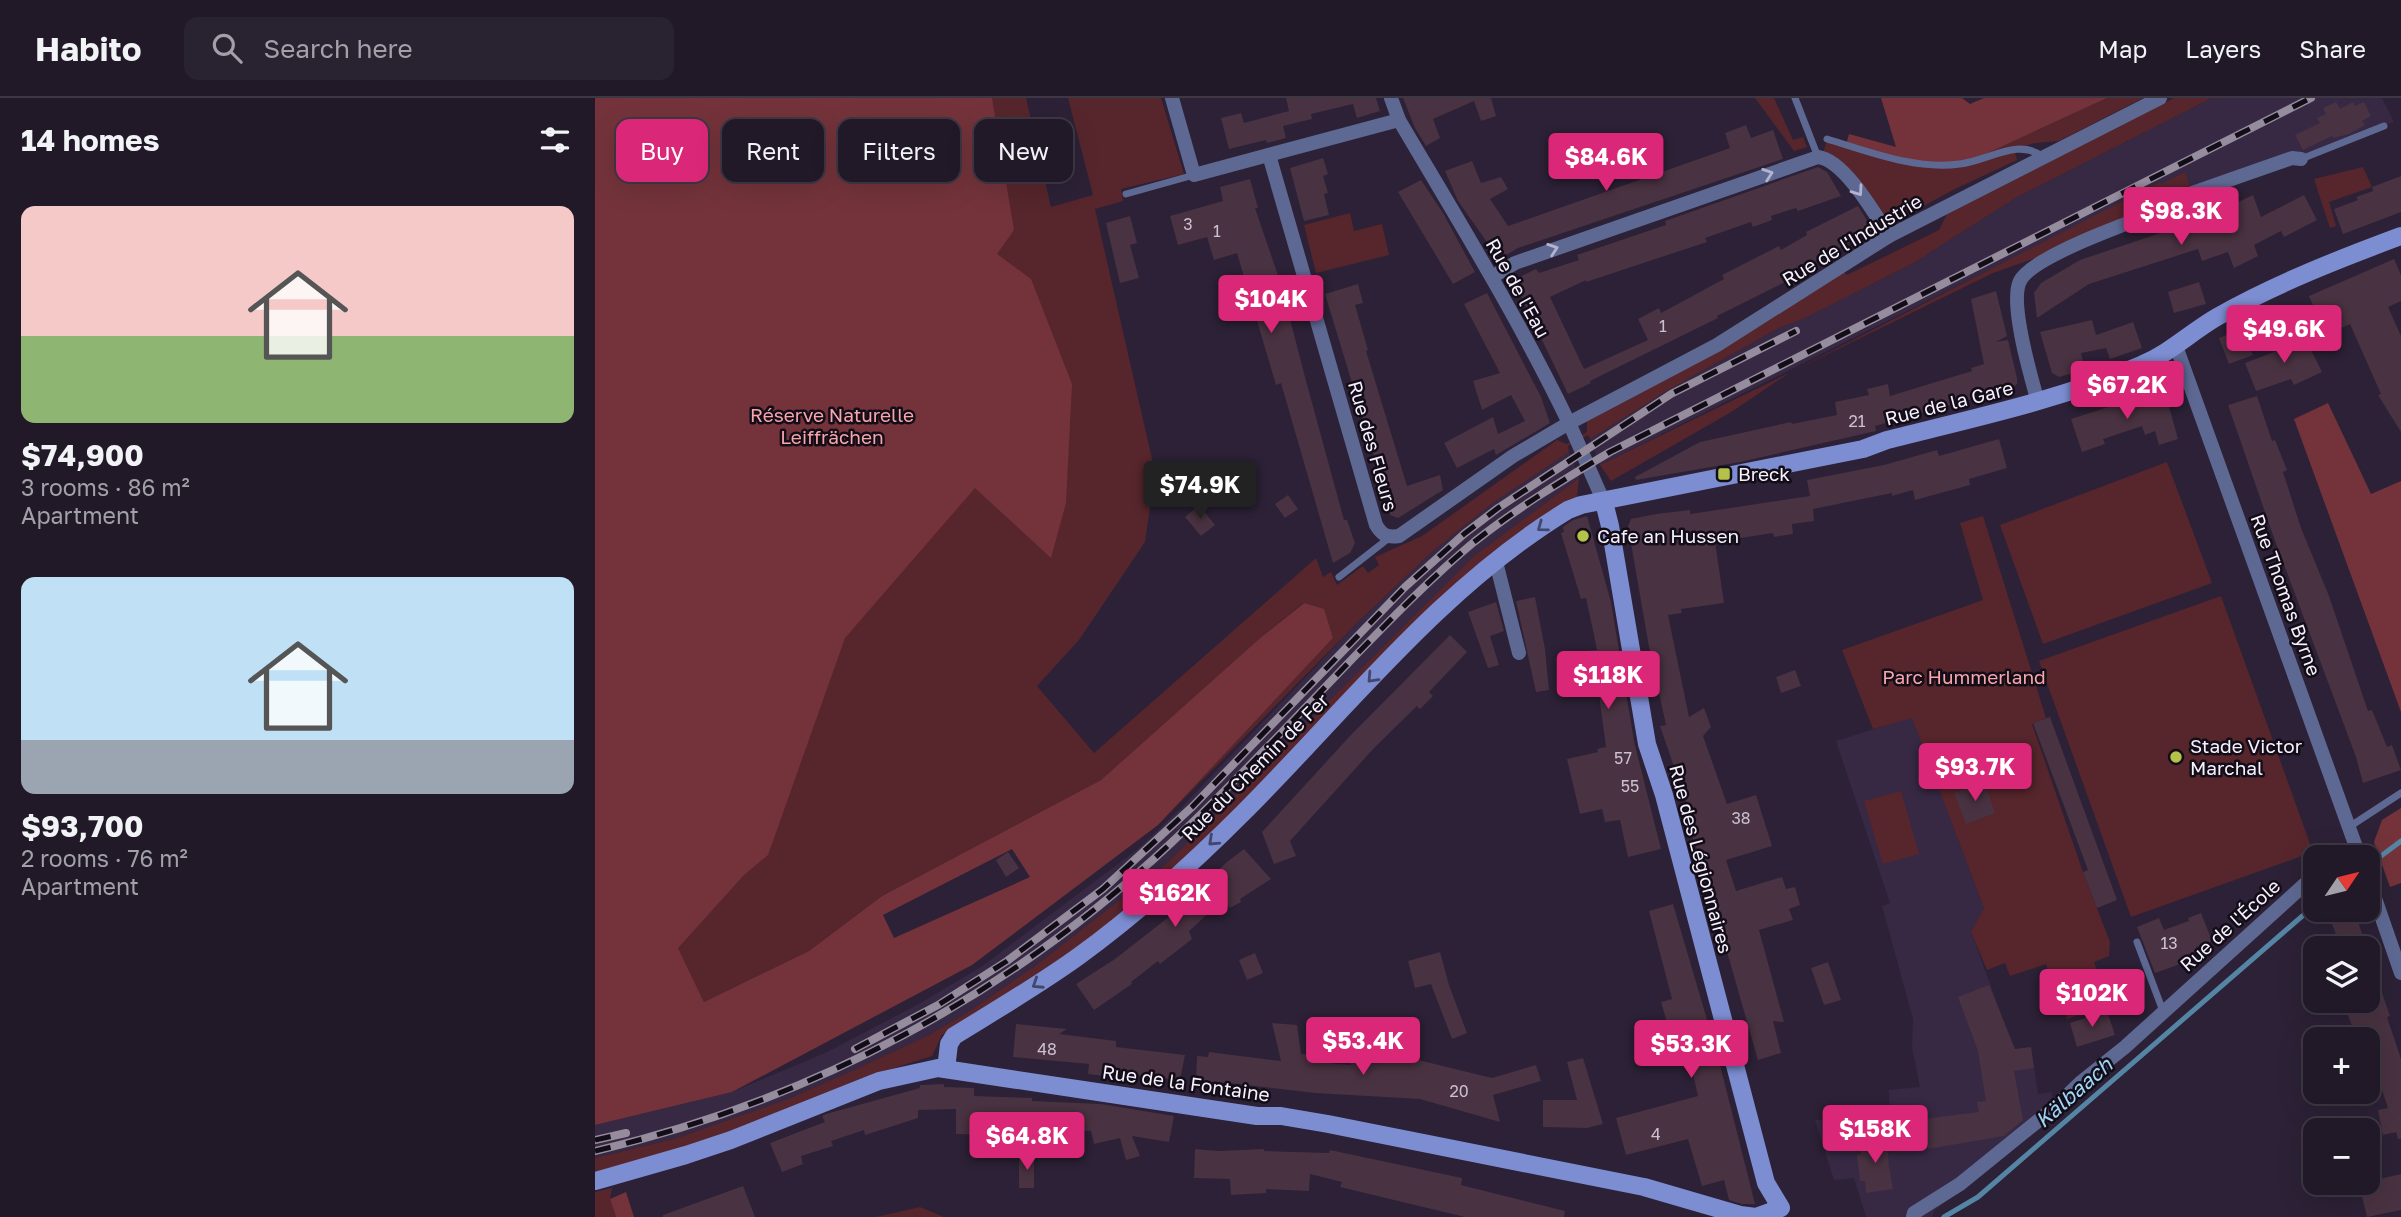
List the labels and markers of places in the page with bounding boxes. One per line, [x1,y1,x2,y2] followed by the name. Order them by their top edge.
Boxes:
[1549,134,1663,193] pin: $84.6K
[2124,188,2238,247] pin: $98.3K
[1222,275,1320,335] pin: $104K
[2227,306,2341,365] pin: $49.6K
[2070,362,2184,421] pin: $67.2K
[1143,462,1257,521] pin: $74.9K
[1738,462,1790,485] place label: Breck
[1716,466,1732,482] marker: Breck
[1597,524,1739,547] place label: Cafe an Hussen
[1575,528,1591,544] marker: Cafe an Hussen
[1559,652,1657,711] pin: $118K
[2190,734,2303,779] place label: Stade Victor Marchal
[1918,744,2032,803] pin: $93.7K
[2168,749,2184,765] marker: Stade Victor Marchal
[1126,870,1224,929] pin: $162K
[2043,970,2141,1029] pin: $102K
[1306,1018,1420,1077] pin: $53.4K
[1634,1020,1748,1080] pin: $53.3K
[1826,1105,1924,1165] pin: $158K
[970,1112,1084,1172] pin: $64.8K

